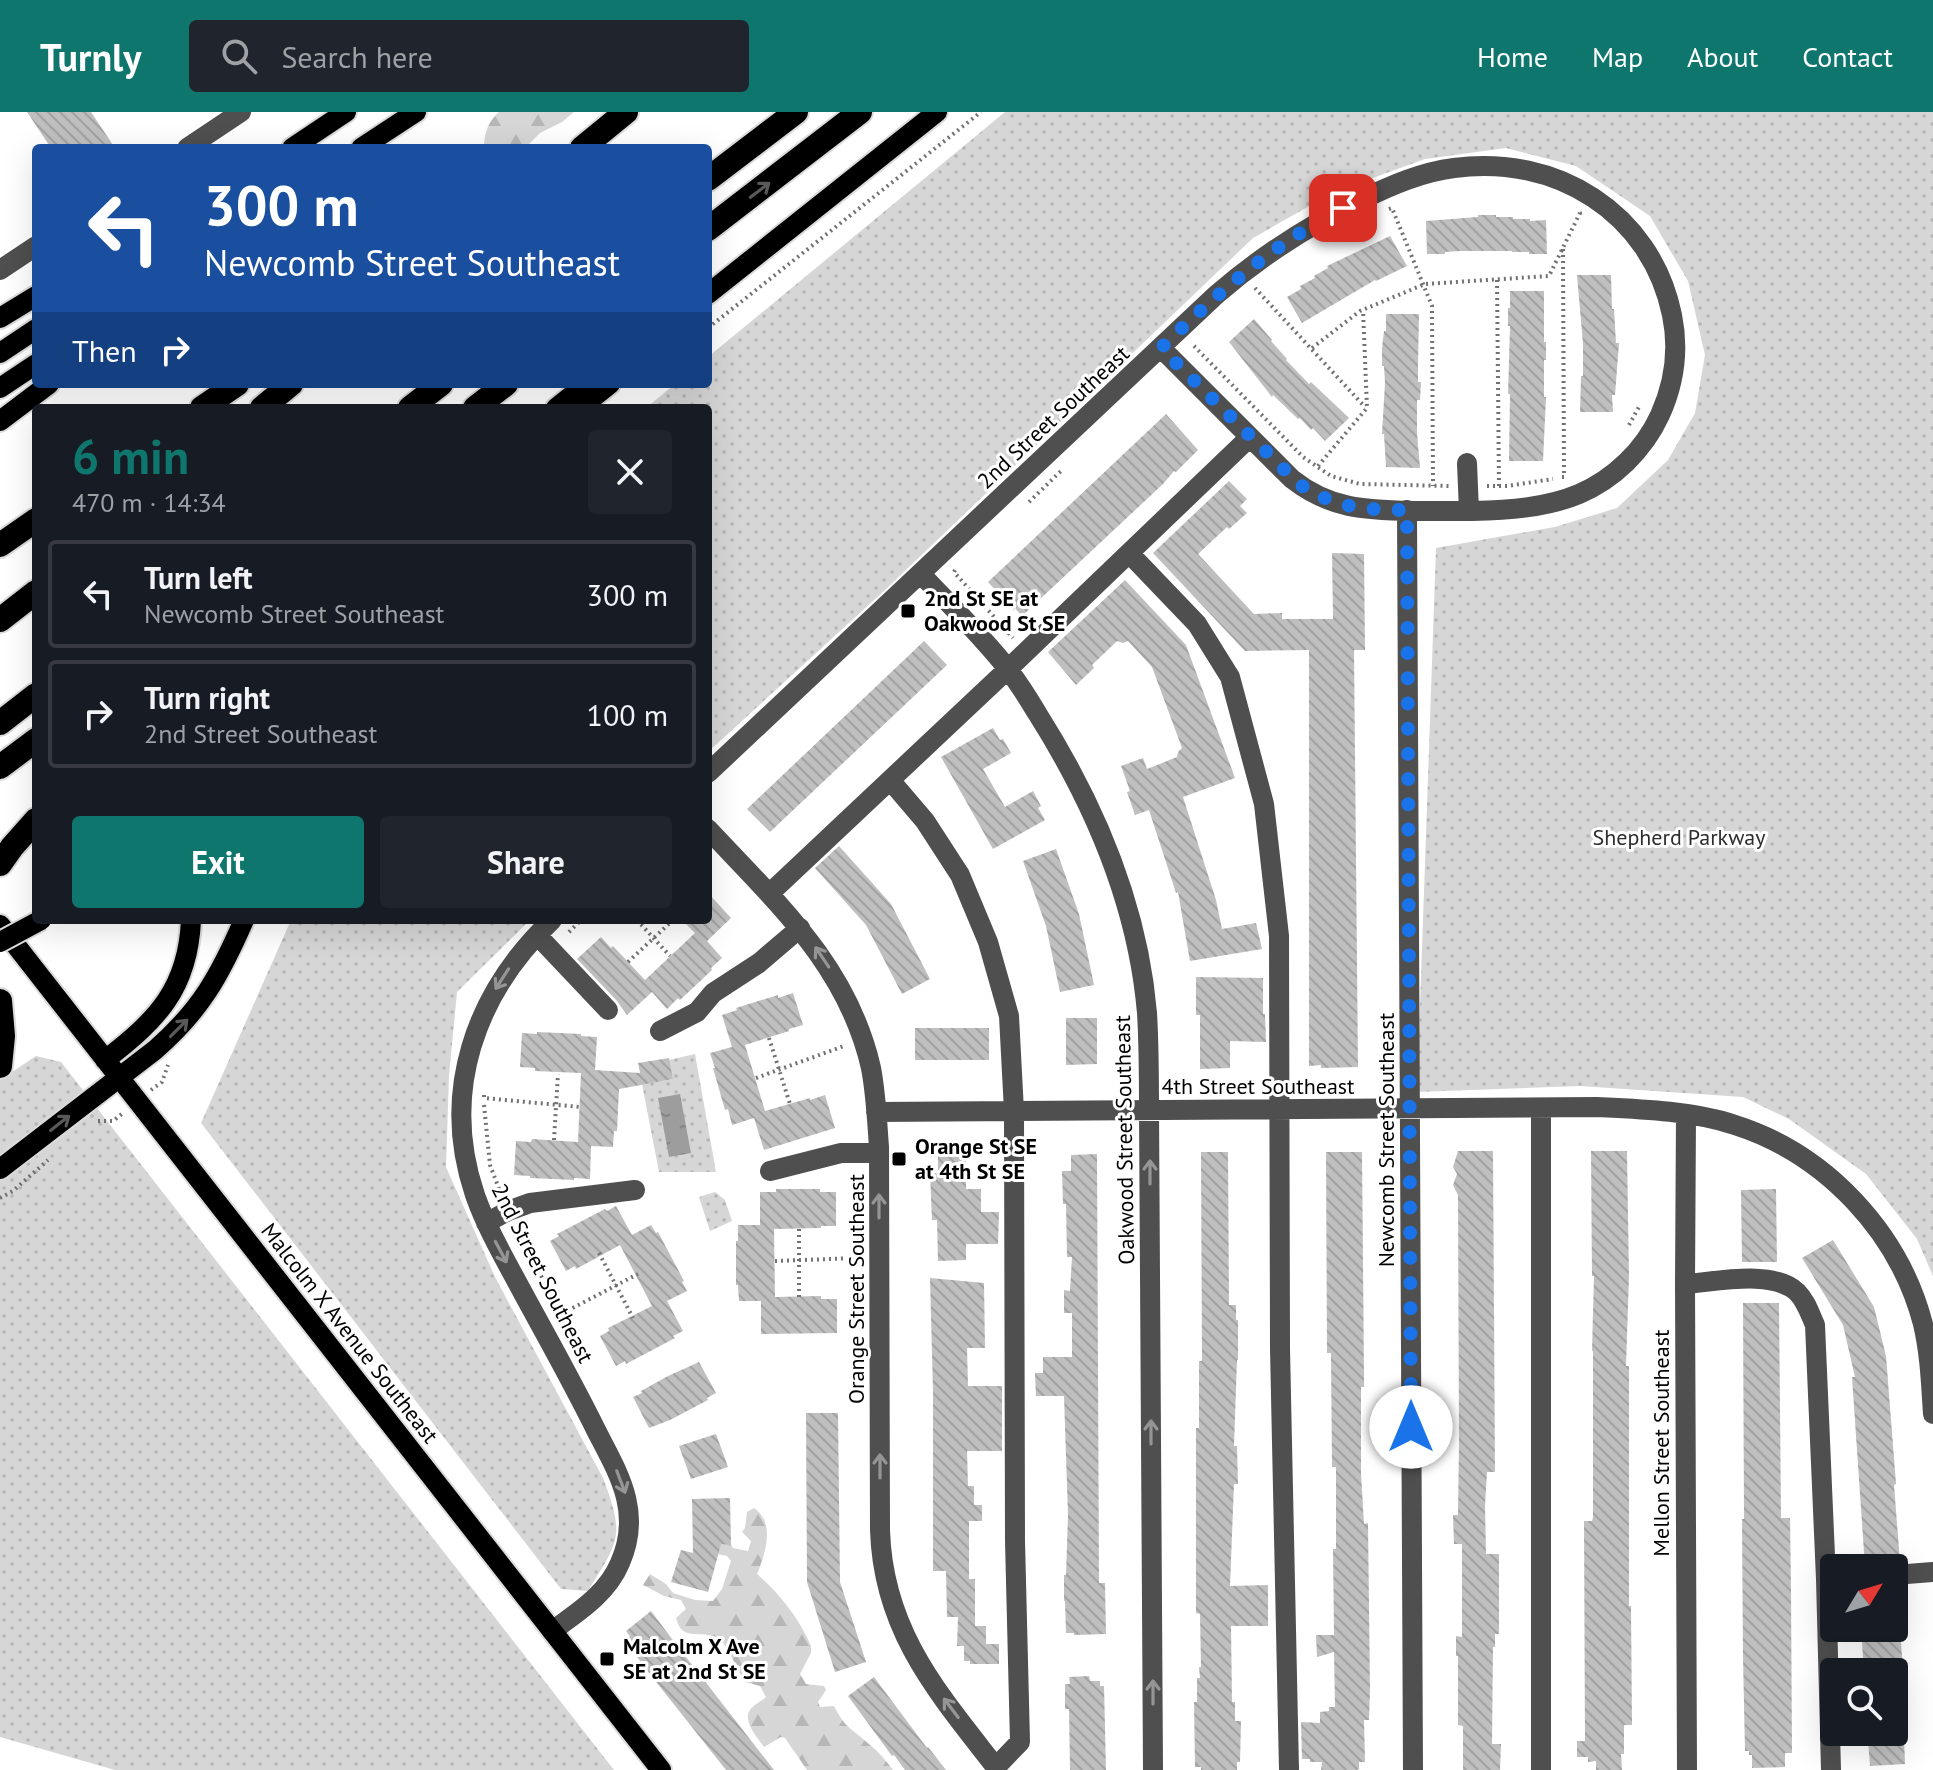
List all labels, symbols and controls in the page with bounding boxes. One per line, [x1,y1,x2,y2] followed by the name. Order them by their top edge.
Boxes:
[189,20,749,92] search box
[40,32,141,81] text: Turnly
[217,34,261,78] icon: search
[281,37,433,76] text: Search here
[1477,38,1548,75] text: Home
[1592,38,1643,75] text: Map
[1687,38,1758,75] text: About
[1802,38,1893,75] text: Contact
[204,169,359,241] text: 300 m
[1309,174,1377,242] pin
[72,176,176,280] icon: left
[749,181,770,198] one-way arrow
[1321,186,1365,230] icon: arrive
[204,239,620,286] text: Newcomb Street Southeast
[153,328,197,372] icon: right
[72,331,137,370] text: Then
[971,339,1135,495] street label: 2nd Street Southeast
[72,425,189,487] text: 6 min
[588,430,672,514] button: close
[72,486,226,519] text: 470 m · 14:34
[144,558,252,597] text: Turn left
[76,572,120,616] icon: left
[587,575,668,614] text: 300 m
[924,584,1065,637] place label: 2nd St SE at Oakwood St SE
[144,597,444,630] text: Newcomb Street Southeast
[899,602,917,620] marker: 2nd St SE at Oakwood St SE
[144,678,270,717] text: Turn right
[76,692,120,736] icon: right
[587,695,668,734] text: 100 m
[144,717,377,750] text: 2nd Street Southeast
[72,816,364,908] button: Exit
[380,816,672,908] button: Share
[1593,823,1766,851] park label: Shepherd Parkway
[814,947,830,969] one-way arrow
[494,968,511,990] one-way arrow
[1372,1012,1400,1267] street label: Newcomb Street Southeast
[1108,1015,1140,1265] street label: Oakwood Street Southeast
[169,1019,188,1038] one-way arrow
[1161,1072,1355,1100] street label: 4th Street Southeast
[49,1115,70,1132] one-way arrow
[915,1132,1037,1185] place label: Orange St SE at 4th St SE
[890,1150,908,1168] marker: Orange St SE at 4th St SE
[1142,1159,1158,1186] one-way arrow
[842,1173,870,1404] street label: Orange Street Southeast
[486,1179,601,1368] street label: 2nd Street Southeast
[871,1193,887,1220] one-way arrow
[255,1217,445,1449] street label: Malcolm X Avenue Southeast
[494,1239,510,1263] one-way arrow
[1647,1329,1675,1556] street label: Mellon Street Southeast
[1369,1385,1453,1469] position arrow
[1143,1419,1159,1446] one-way arrow
[873,1453,888,1480] one-way arrow
[615,1470,629,1494] one-way arrow
[1820,1554,1908,1642] north arrow
[1820,1554,1908,1746] map controls
[623,1632,766,1685] place label: Malcolm X Ave SE at 2nd St SE
[598,1650,616,1668] marker: Malcolm X Ave SE at 2nd St SE
[1820,1658,1908,1746] button: search
[1145,1679,1161,1706] one-way arrow
[942,1698,959,1719] one-way arrow

